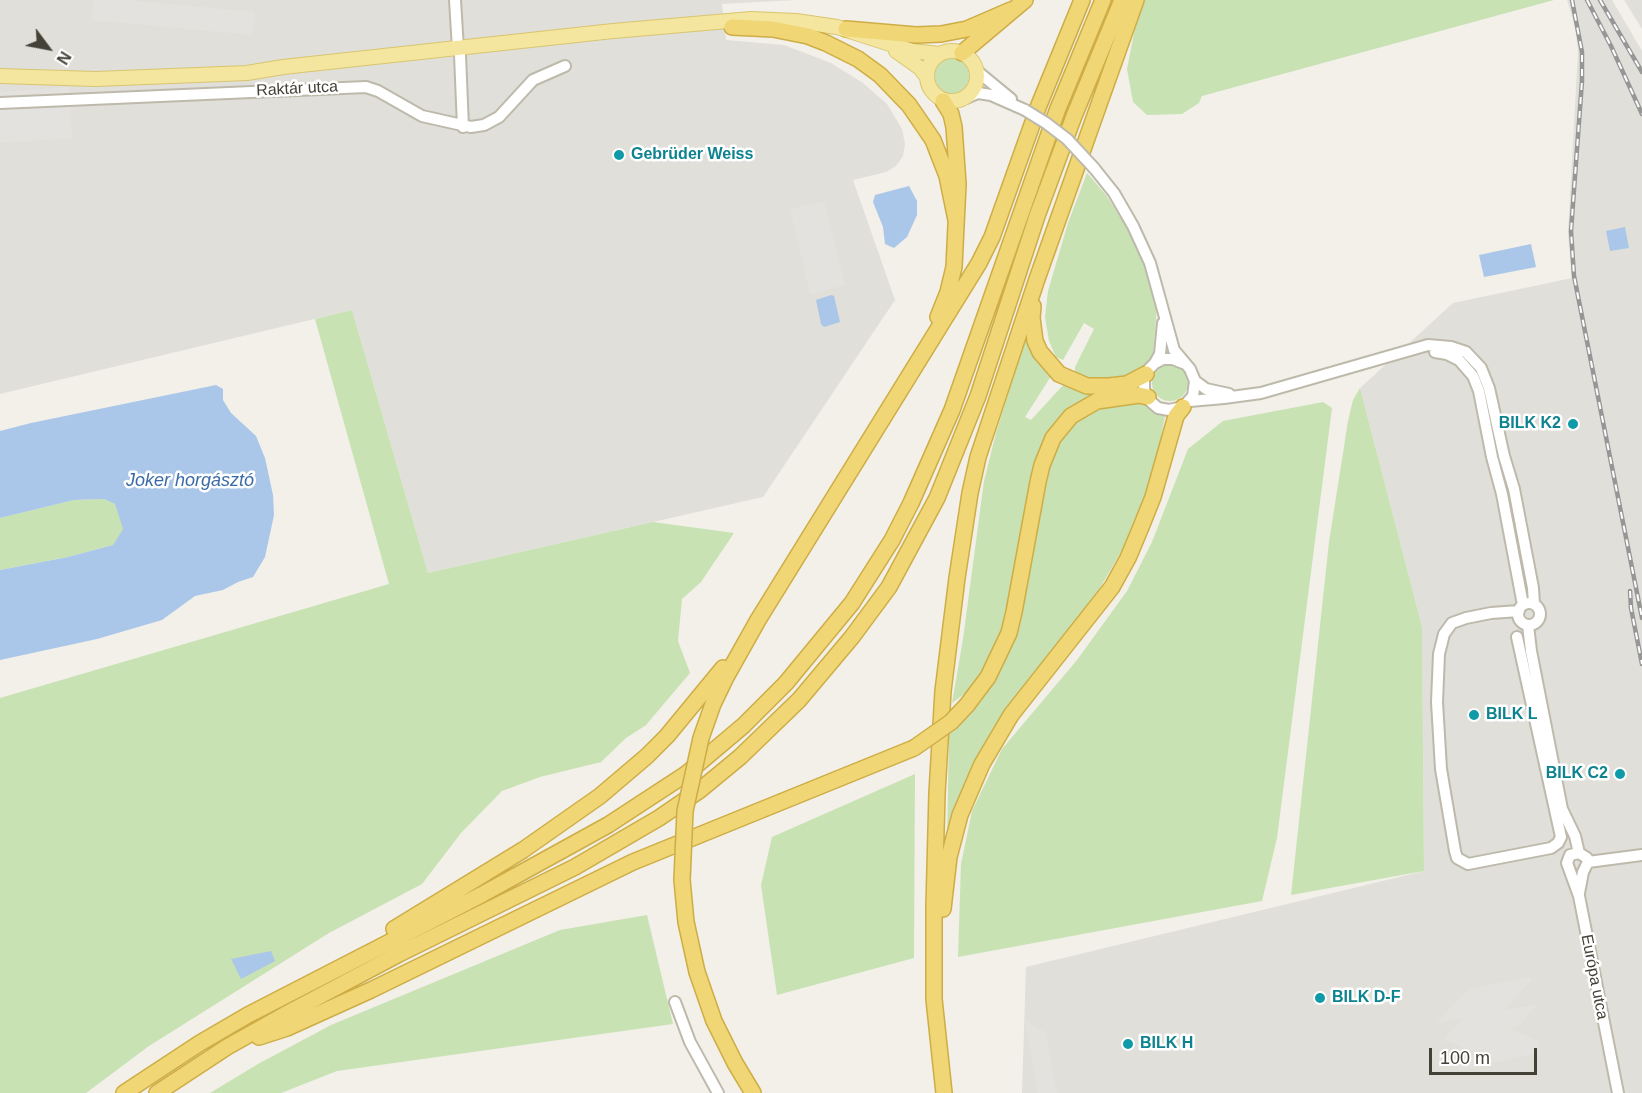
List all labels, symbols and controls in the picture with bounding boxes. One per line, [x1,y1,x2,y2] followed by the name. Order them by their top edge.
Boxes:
[18,18,78,78] north arrow
[53,48,74,67] text: N
[256,77,338,101] street label: Raktár utca
[631,145,753,165] place label: Gebrüder Weiss
[612,148,626,162] marker: Gebrüder Weiss
[1499,414,1561,434] place label: BILK K2
[1566,417,1580,431] marker: BILK K2
[126,470,254,492] water label: Joker horgásztó
[1486,705,1538,725] place label: BILK L
[1467,708,1481,722] marker: BILK L
[1546,764,1608,784] place label: BILK C2
[1613,767,1627,781] marker: BILK C2
[1576,933,1612,1021] street label: Európa utca
[1332,988,1400,1008] place label: BILK D-F
[1313,991,1327,1005] marker: BILK D-F
[1140,1034,1193,1054] place label: BILK H
[1432,1036,1540,1074] scale bar
[1121,1037,1135,1051] marker: BILK H
[1440,1048,1490,1068] text: 100 m

